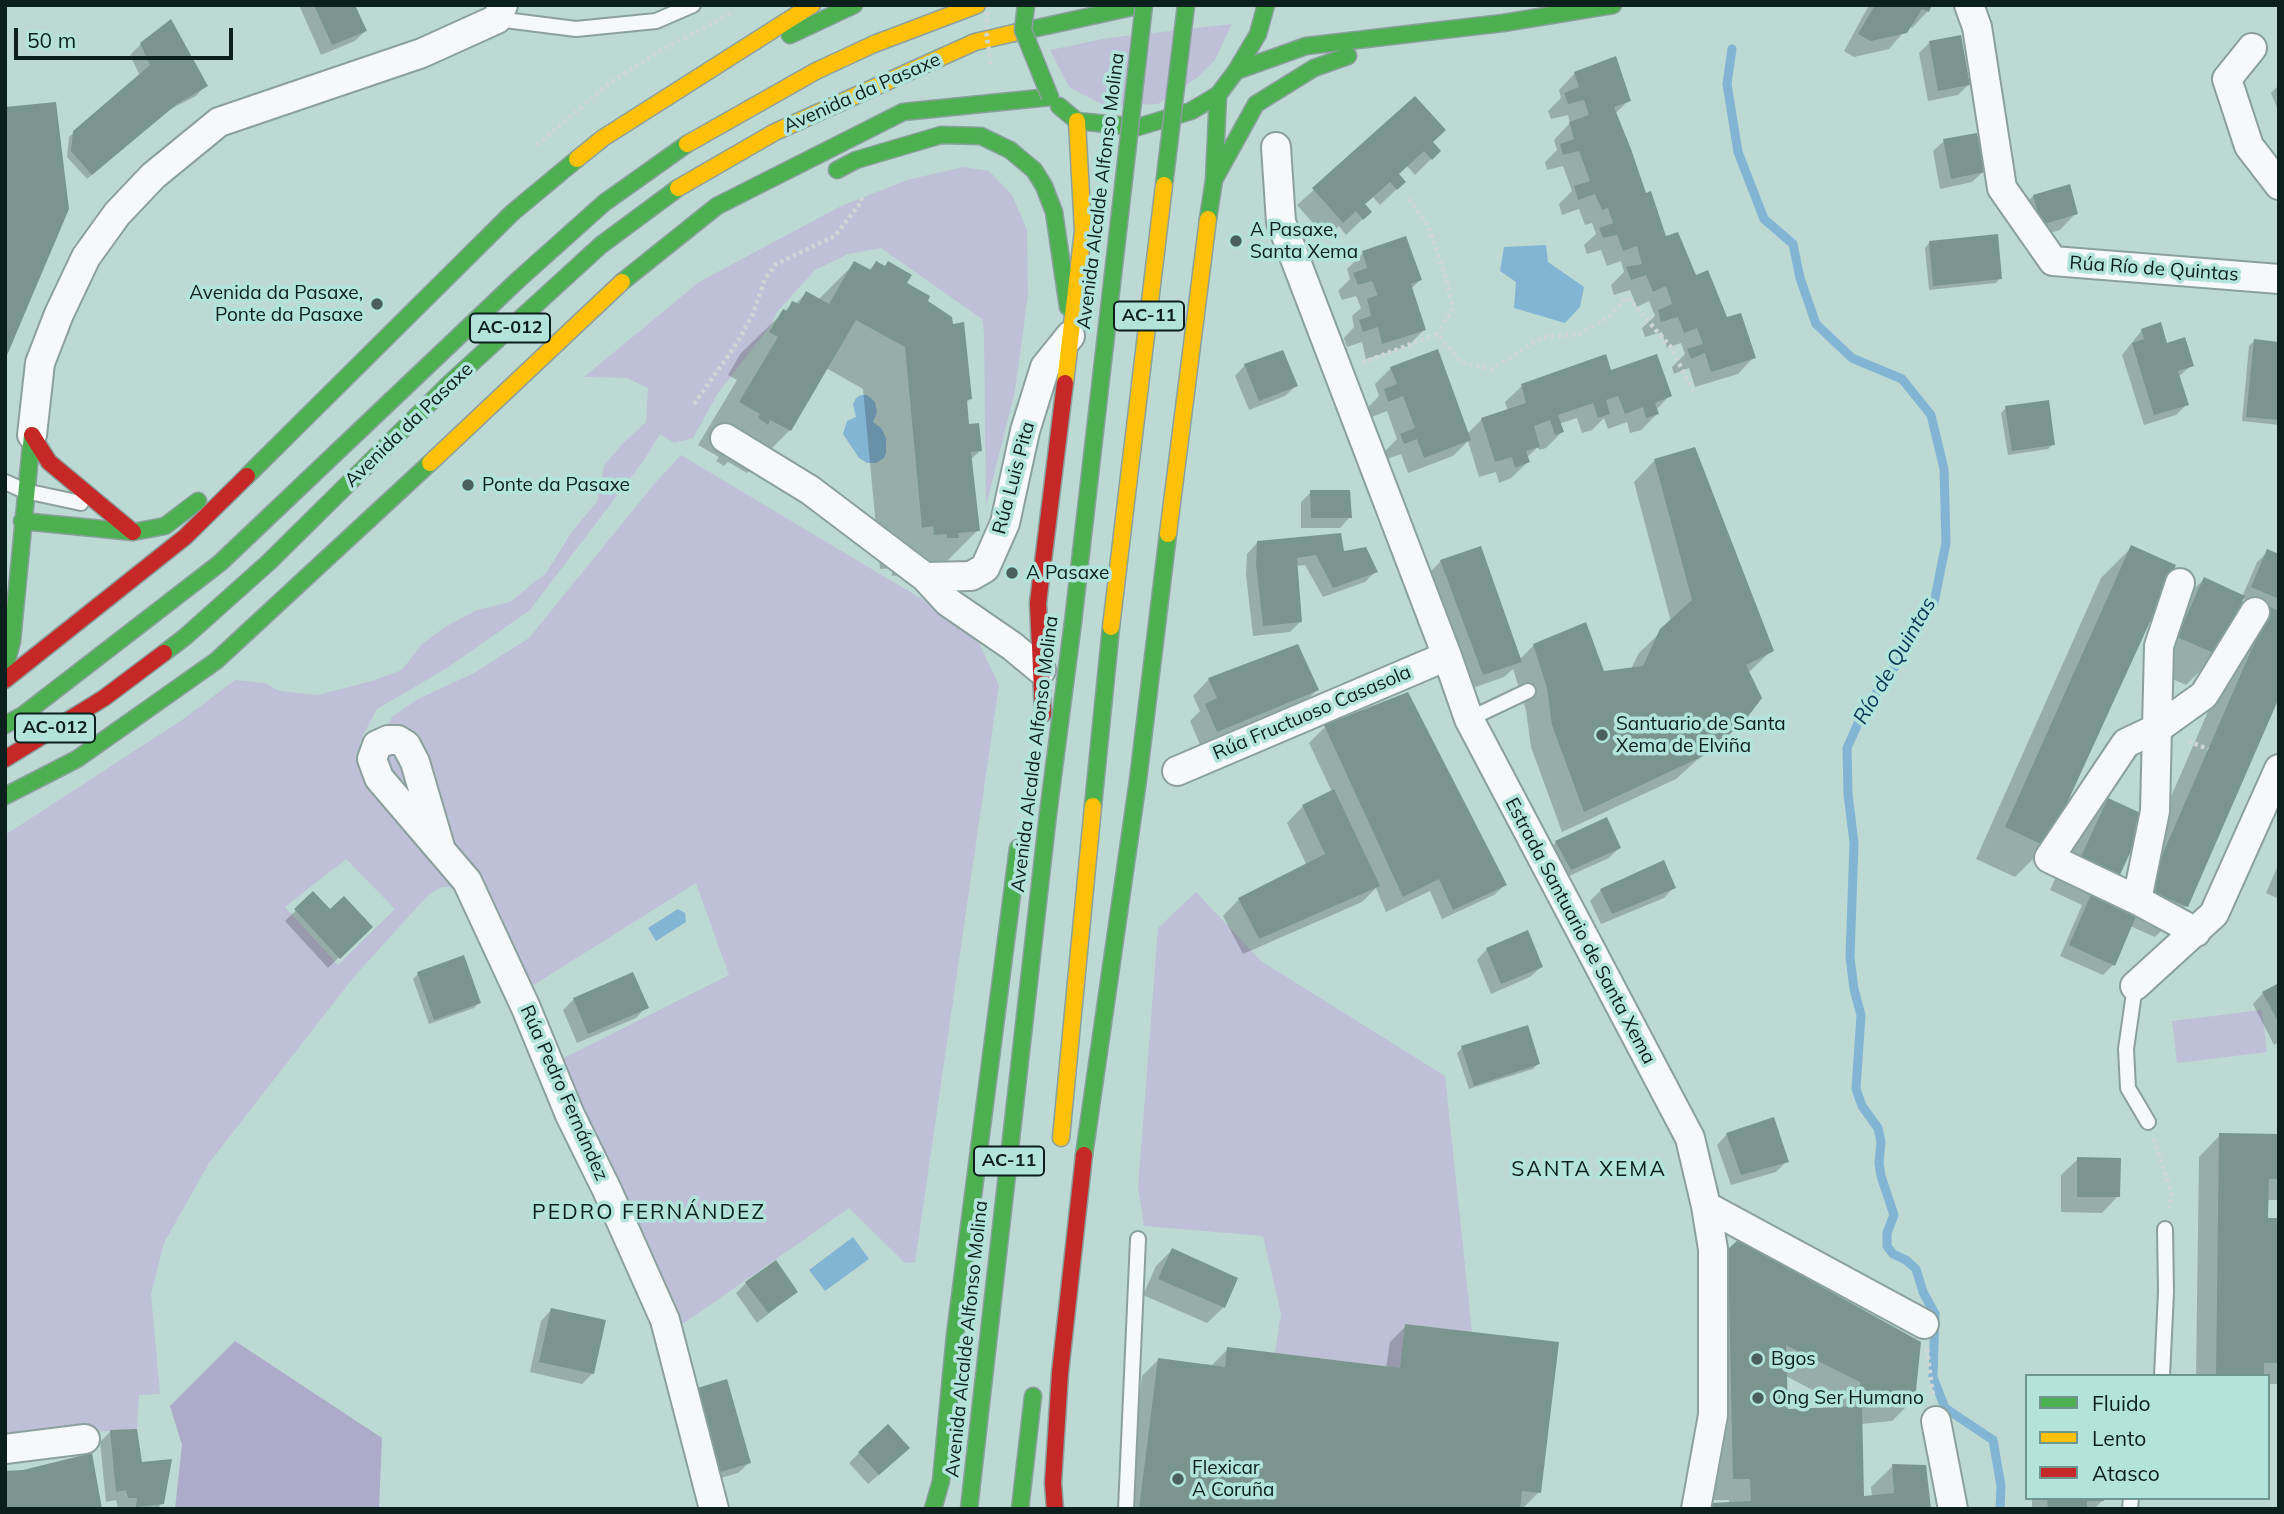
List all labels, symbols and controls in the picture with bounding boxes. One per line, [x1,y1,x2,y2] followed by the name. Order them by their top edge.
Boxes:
[18,14,236,58] scale bar
[27,27,76,53] text: 50 m
[780,48,944,138] street label: Avenida da Pasaxe
[1073,52,1129,330] street label: Avenida Alcalde Alfonso Molina
[1250,219,1358,263] place label: A Pasaxe, Santa Xema
[1228,233,1244,249] marker: A Pasaxe, Santa Xema
[2069,252,2239,286] street label: Rúa Río de Quintas
[189,282,363,326] place label: Avenida da Pasaxe, Ponte da Pasaxe
[369,296,385,312] marker: Avenida da Pasaxe, Ponte da Pasaxe
[1114,302,1184,330] road number: AC-11
[470,314,550,342] road number: AC-012
[340,358,478,492] street label: Avenida da Pasaxe
[988,419,1040,537] street label: Rúa Luis Pita
[482,474,630,496] place label: Ponte da Pasaxe
[460,477,476,493] marker: Ponte da Pasaxe
[1026,562,1109,584] place label: A Pasaxe
[1004,565,1020,581] marker: A Pasaxe
[1848,593,1942,729] water label: Río de Quintas
[1007,615,1063,893] street label: Avenida Alcalde Alfonso Molina
[1209,661,1415,765] street label: Rúa Fructuoso Casasola
[1616,713,1786,757] place label: Santuario de Santa Xema de Elviña
[15,714,95,742] road number: AC-012
[1594,727,1610,743] marker: Santuario de Santa Xema de Elviña
[1500,794,1660,1068] street label: Estrada Santuario de Santa Xema
[515,1002,613,1184] street label: Rúa Pedro Fernández
[974,1146,1044,1176] road number: AC-11
[1512,1157,1666,1183] district label: SANTA XEMA
[941,1199,993,1479] street label: Avenida Alcalde Alfonso Molina
[534,1200,764,1226] district label: PEDRO FERNÁNDEZ
[1771,1348,1816,1370] place label: Bgos
[1749,1351,1765,1367] marker: Bgos
[2025,1374,2270,1500] legend
[1772,1387,1924,1409] place label: Ong Ser Humano
[1750,1390,1766,1406] marker: Ong Ser Humano
[2092,1390,2151,1416] text: Fluido
[2092,1425,2146,1451] text: Lento
[1192,1457,1274,1501] place label: Flexicar A Coruña
[2092,1460,2160,1486] text: Atasco
[1170,1471,1186,1487] marker: Flexicar A Coruña

